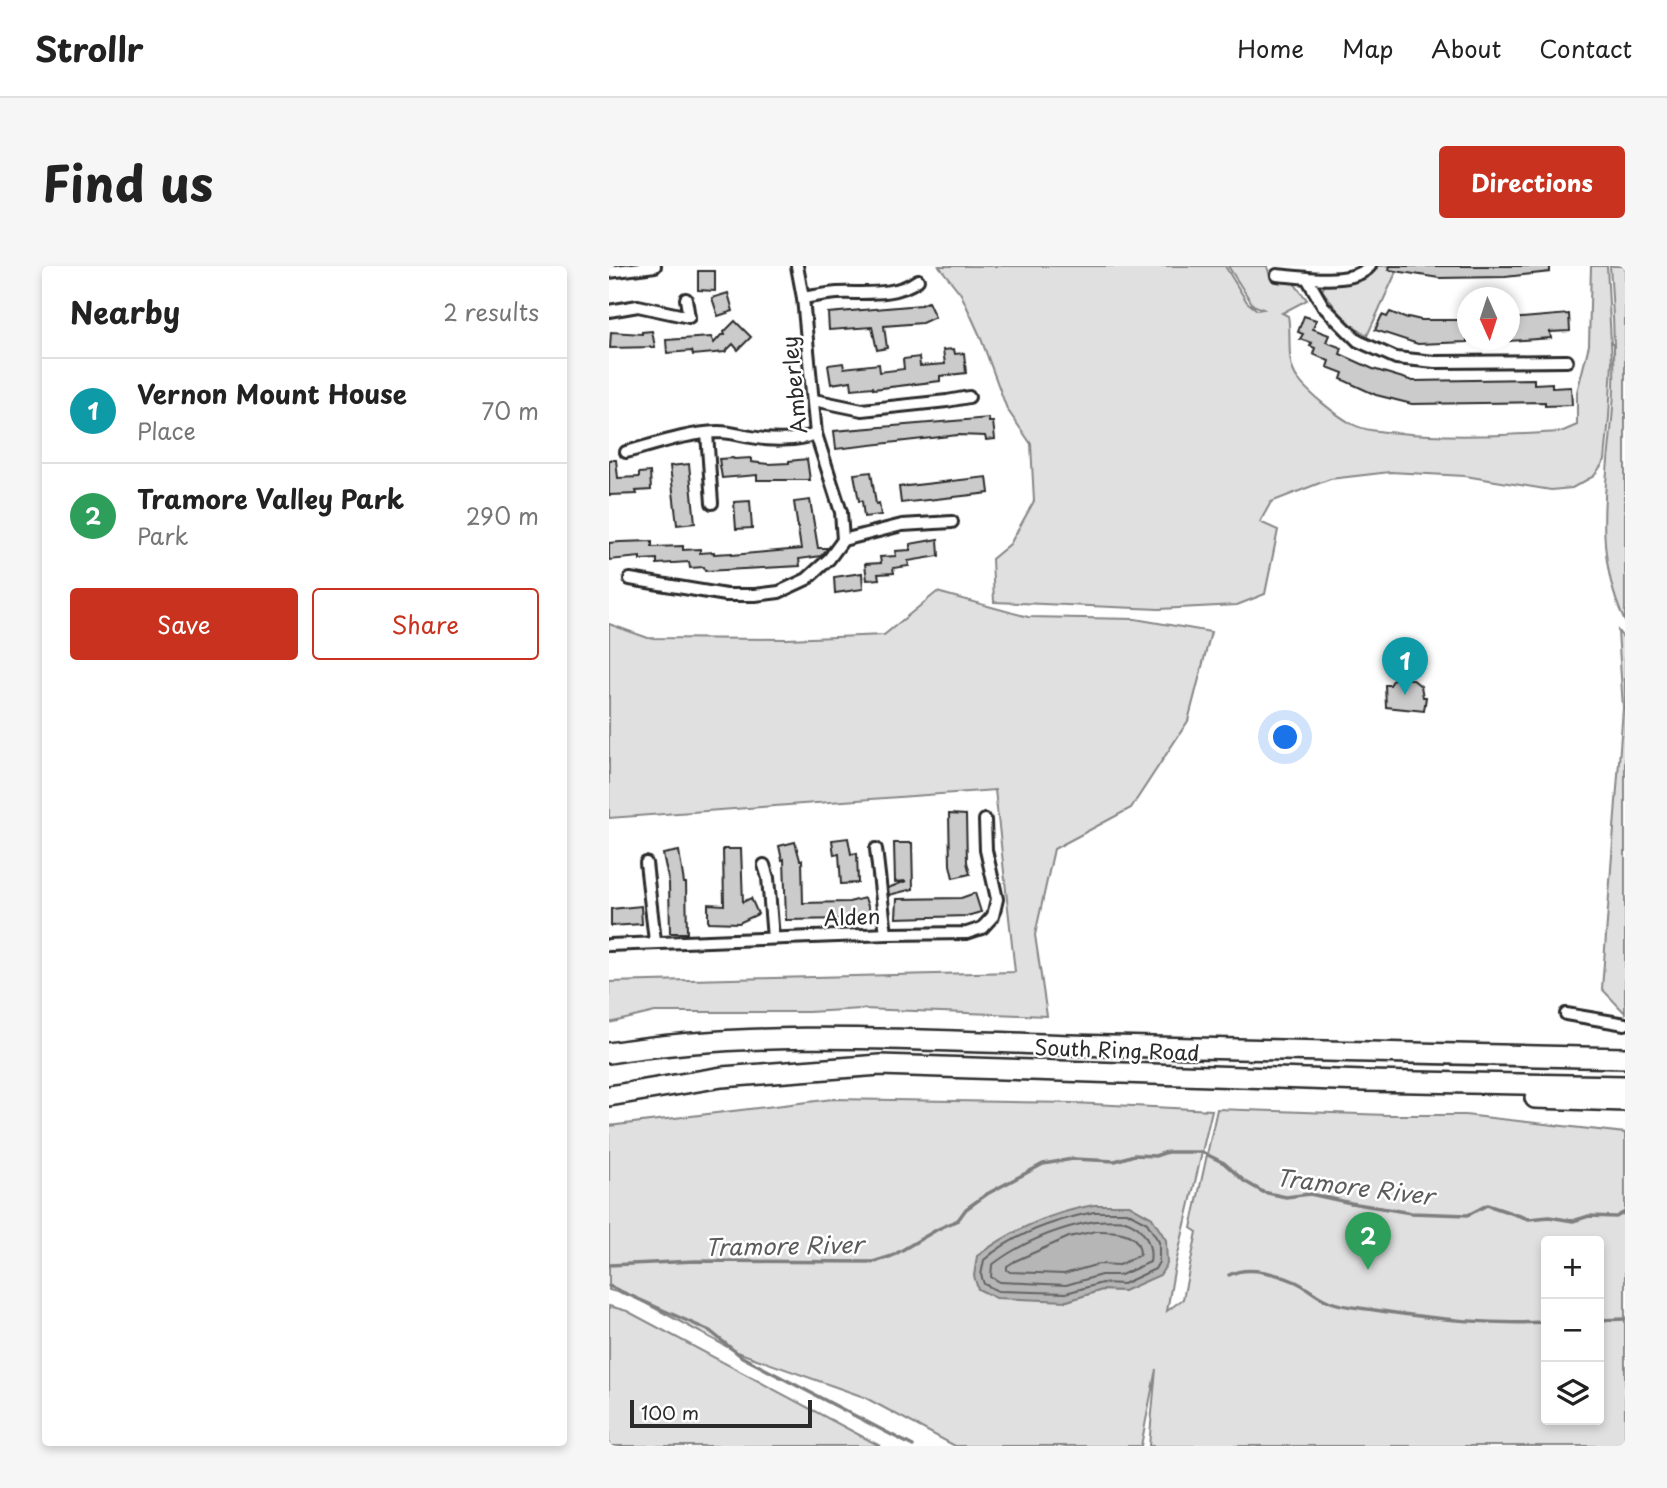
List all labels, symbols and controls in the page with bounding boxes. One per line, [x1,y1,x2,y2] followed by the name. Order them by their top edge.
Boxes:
[35,23,144,73] text: Strollr
[1237,30,1304,66] text: Home
[1342,30,1393,66] text: Map
[1431,30,1501,66] text: About
[1539,30,1632,66] text: Contact
[42,145,213,219] text: Find us
[1439,146,1625,218] button: Directions
[1457,287,1520,350] north arrow
[70,289,180,334] text: Nearby
[443,294,539,329] text: 2 results
[772,334,814,436] street label: Amberley
[137,374,407,413] text: Vernon Mount House
[88,393,99,428] text: 1
[481,393,539,428] text: 70 m
[137,413,196,448] text: Place
[137,479,404,518] text: Tramore Valley Park
[85,498,101,533] text: 2
[466,498,539,533] text: 290 m
[137,518,188,553] text: Park
[70,588,298,660] button: Save
[312,588,539,660] button: Share
[1382,637,1428,695] pin: 1
[1268,720,1302,754] your location
[823,899,881,933] street label: Alden
[1034,1030,1200,1068] street label: South Ring Road
[1274,1159,1440,1213] water label: Tramore River
[1345,1212,1391,1270] pin: 2
[704,1226,867,1264] water label: Tramore River
[1541,1236,1604,1425] map controls
[1541,1236,1604,1299] button: +
[1541,1299,1604,1362] button: −
[1541,1362,1604,1425] button: layers
[630,1397,812,1429] scale bar
[641,1398,699,1426] text: 100 m

